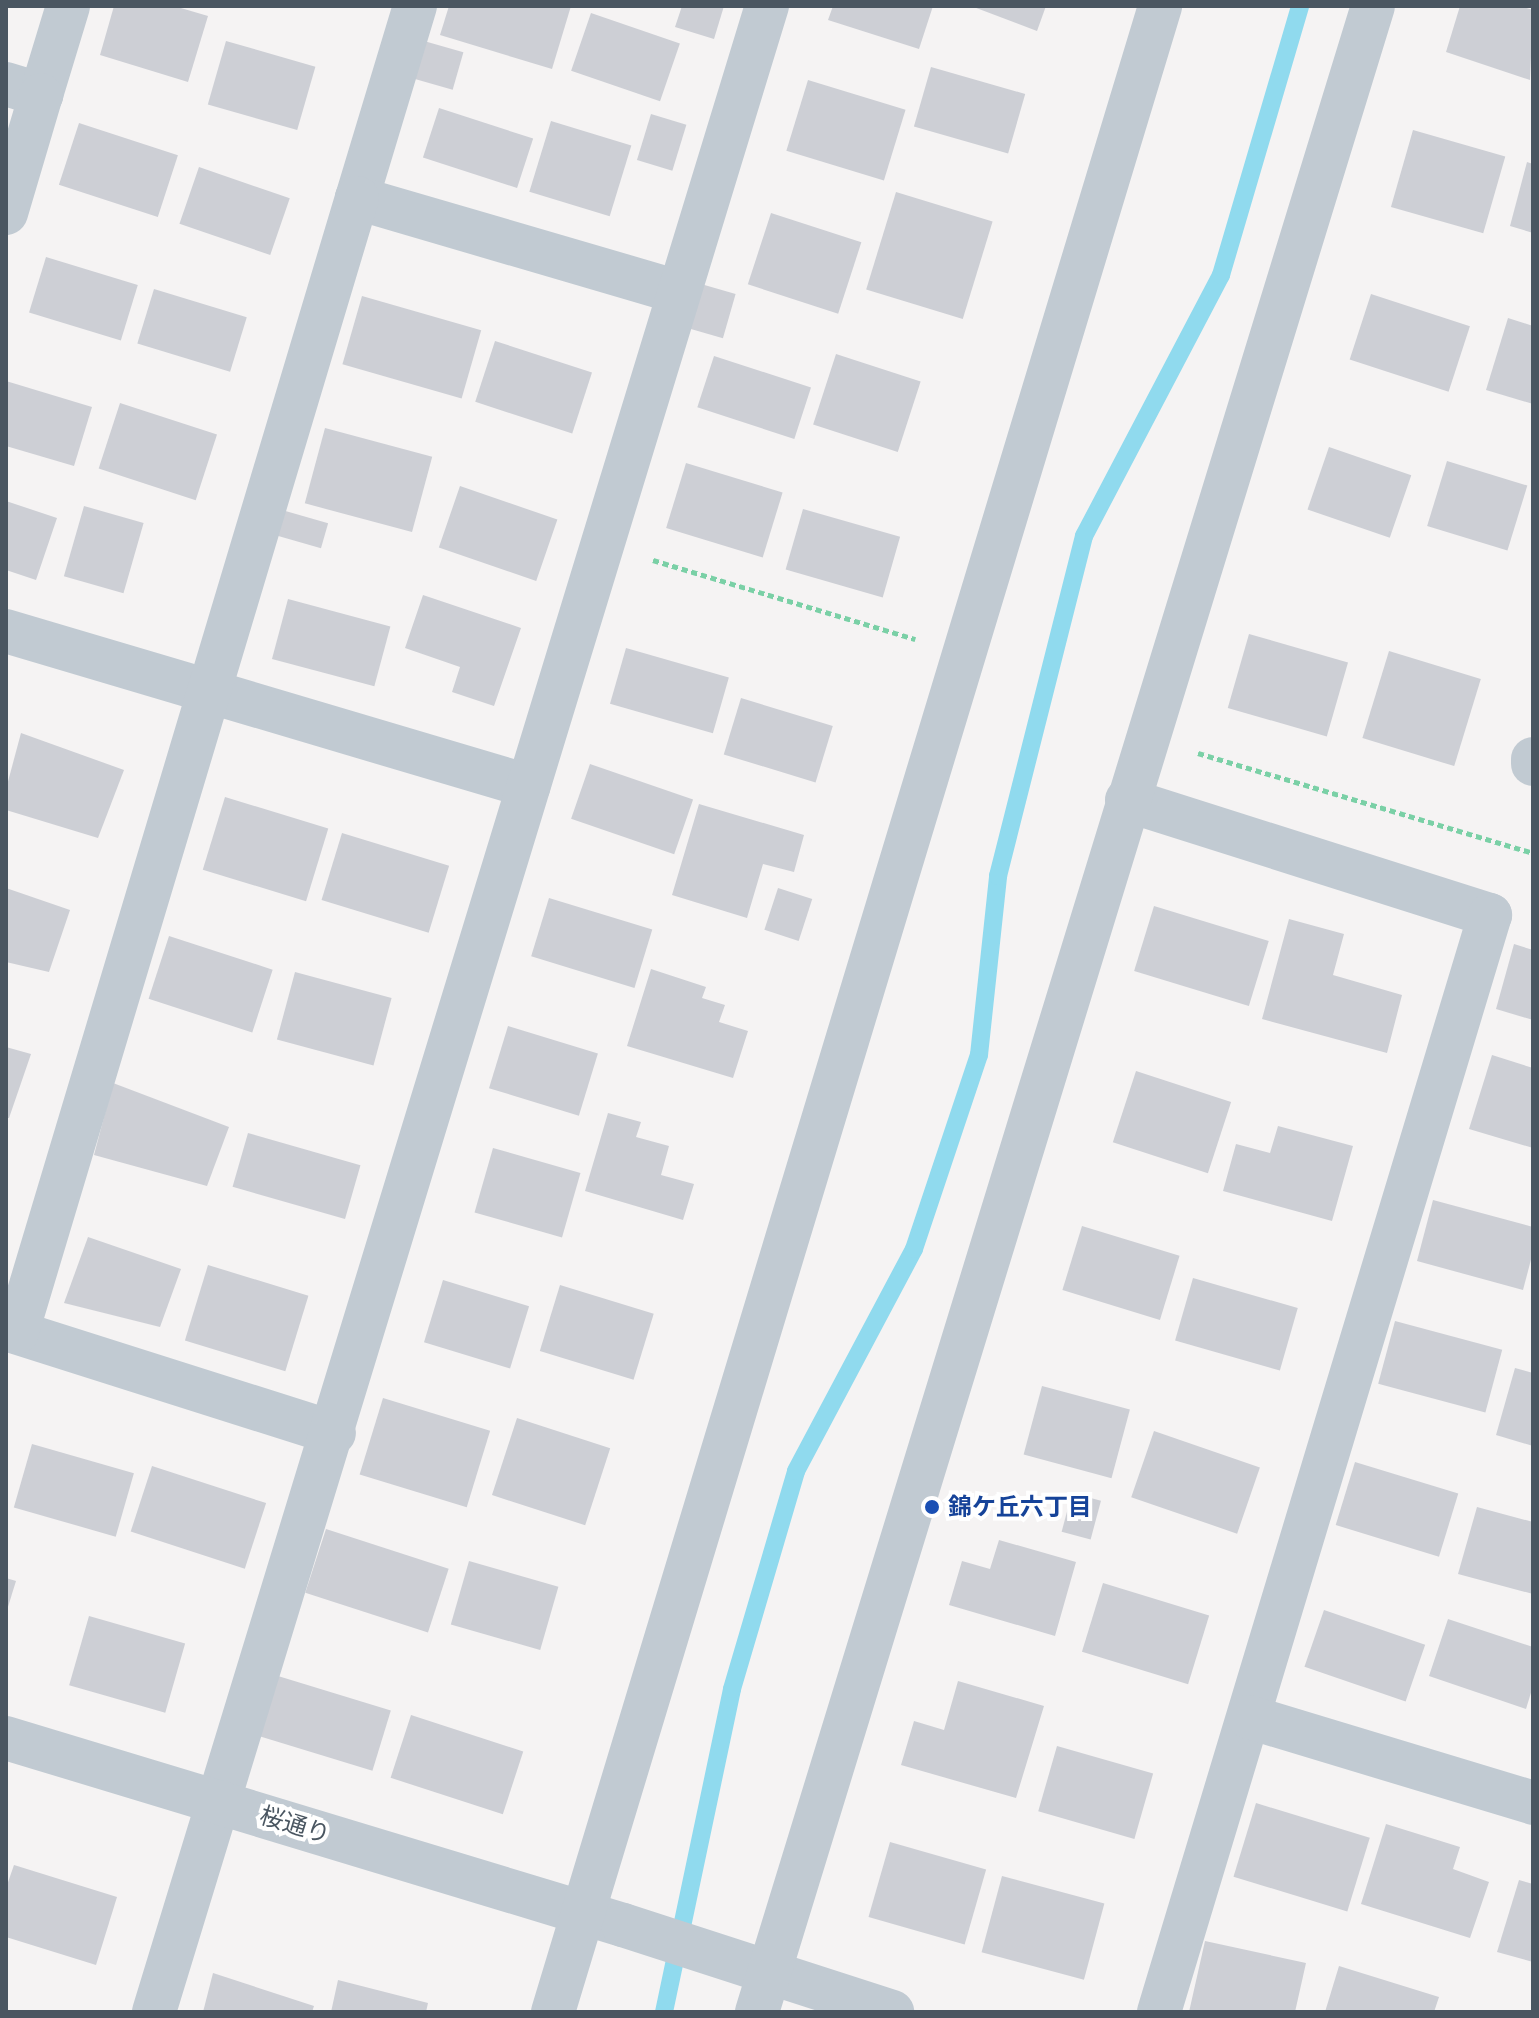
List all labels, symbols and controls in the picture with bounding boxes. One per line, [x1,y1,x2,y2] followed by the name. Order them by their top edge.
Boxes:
[948,1493,1092,1521] place label: 錦ケ丘六丁目
[923,1498,941,1516] marker: 錦ケ丘六丁目
[256,1801,334,1849] street label: 桜通り

